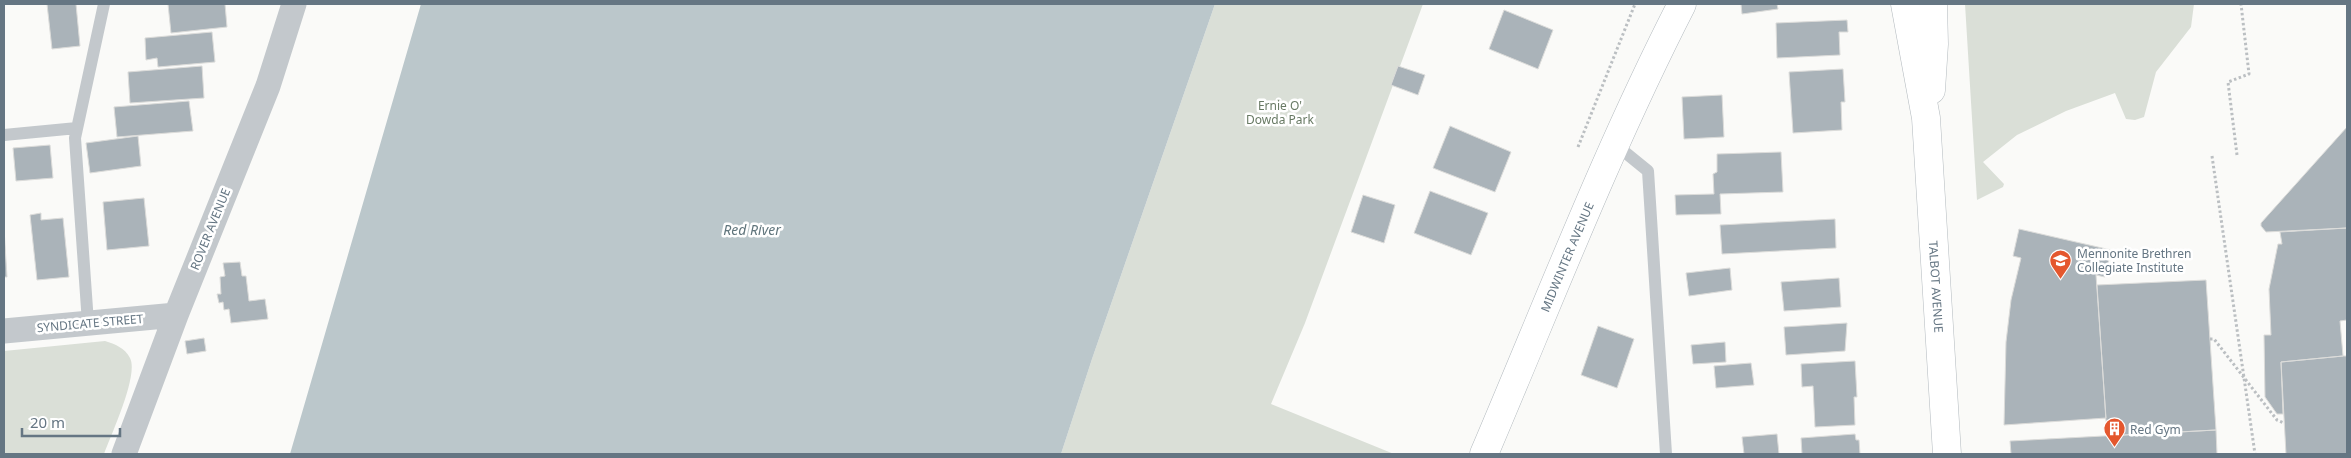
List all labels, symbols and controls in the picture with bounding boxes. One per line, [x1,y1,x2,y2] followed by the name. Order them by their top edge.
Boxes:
[1246,97,1314,128] park label: Ernie O' Dowda Park
[186,186,234,272] street label: ROVER AVENUE
[1536,199,1597,314] street label: MIDWINTER AVENUE
[723,220,781,239] water label: Red River
[1925,240,1948,333] street label: TALBOT AVENUE
[2077,245,2191,276] place label: Mennonite Brethren Collegiate Institute
[2049,248,2073,279] school or university icon: Mennonite Brethren Collegiate Institute
[36,310,144,336] street label: SYNDICATE STREET
[22,406,120,438] scale bar
[30,412,65,432] text: 20 m
[2102,417,2126,448] building icon: Red Gym
[2130,421,2181,438] place label: Red Gym

